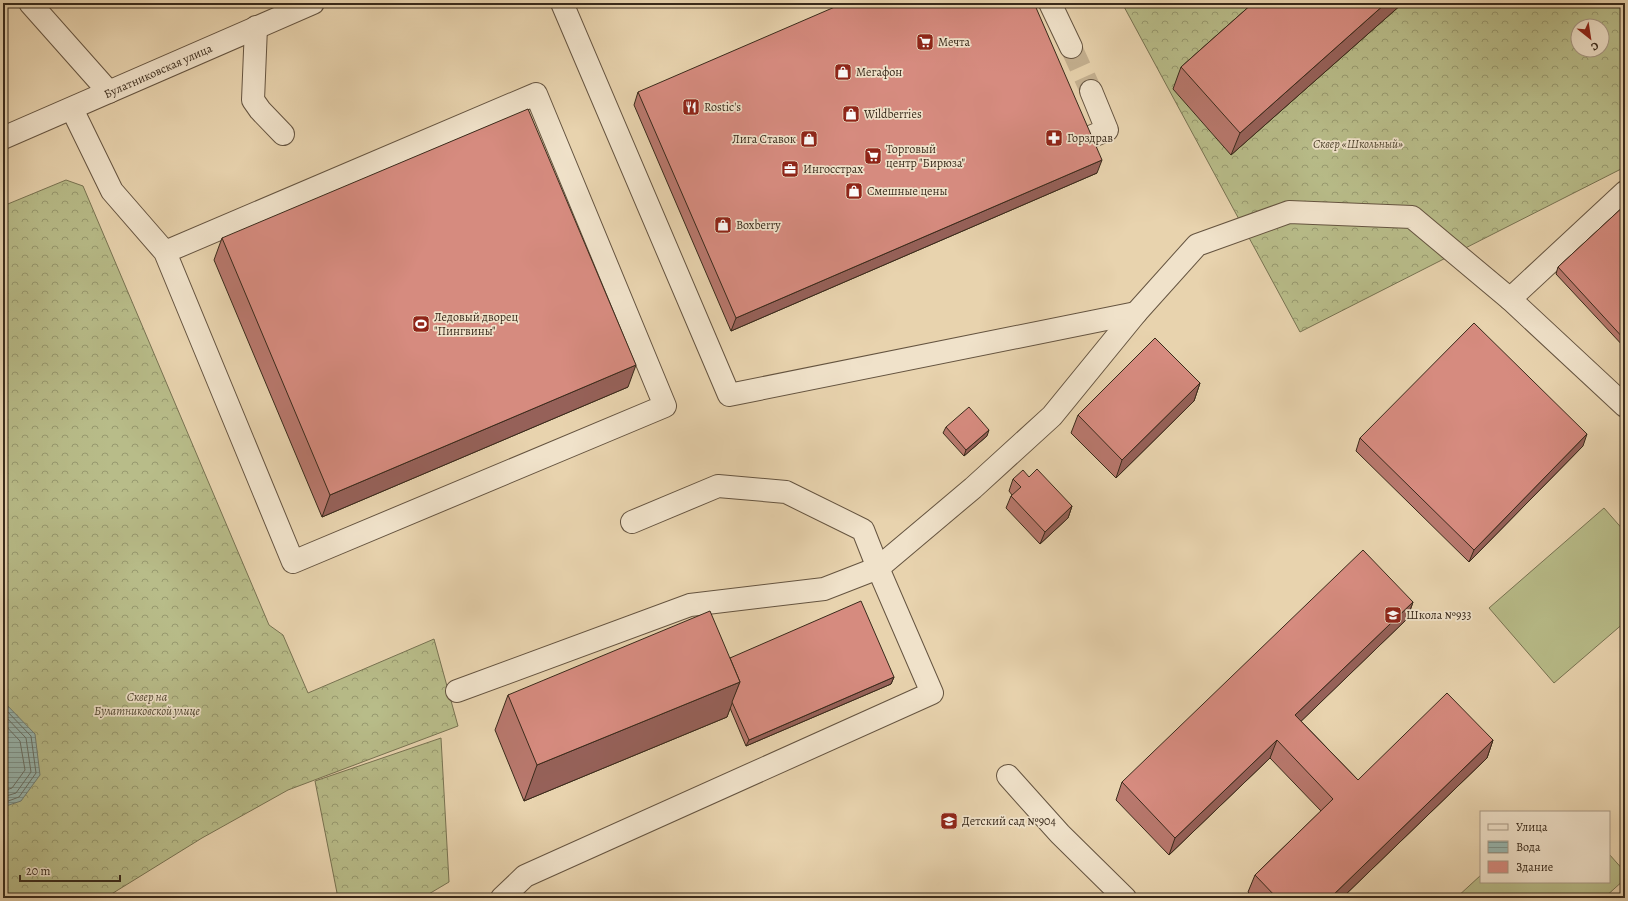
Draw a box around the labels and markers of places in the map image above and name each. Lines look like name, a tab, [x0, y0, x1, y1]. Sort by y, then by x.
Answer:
supermarket icon: Мечта	[915, 32, 935, 52]
place label: Мечта	[938, 34, 970, 50]
shop icon: Мегафон	[833, 62, 853, 82]
place label: Мегафон	[856, 64, 902, 80]
restaurant icon: Rostic's	[681, 97, 701, 117]
place label: Rostic's	[704, 99, 741, 115]
shop icon: Wildberries	[841, 104, 861, 124]
place label: Wildberries	[863, 106, 922, 122]
pharmacy icon: Горздрав	[1044, 128, 1064, 148]
shop icon: Лига Ставок	[799, 129, 819, 149]
place label: Горздрав	[1067, 130, 1113, 146]
place label: Лига Ставок	[732, 131, 796, 147]
place label: Торговый центр "Бирюза"	[886, 141, 965, 171]
supermarket icon: Торговый центр "Бирюза"	[863, 146, 883, 166]
office icon: Ингосстрах	[780, 159, 800, 179]
place label: Ингосстрах	[803, 161, 863, 177]
shop icon: Смешные цены	[844, 181, 864, 201]
place label: Смешные цены	[867, 183, 948, 199]
shop icon: Boxberry	[713, 215, 733, 235]
place label: Boxberry	[736, 217, 781, 233]
place label: Ледовый дворец "Пингвины"	[434, 309, 519, 339]
sports icon: Ледовый дворец "Пингвины"	[411, 314, 431, 334]
school or university icon: Школа №933	[1383, 605, 1403, 625]
place label: Школа №933	[1406, 607, 1471, 623]
school or university icon: Детский сад №904	[939, 811, 959, 831]
place label: Детский сад №904	[962, 813, 1056, 829]

